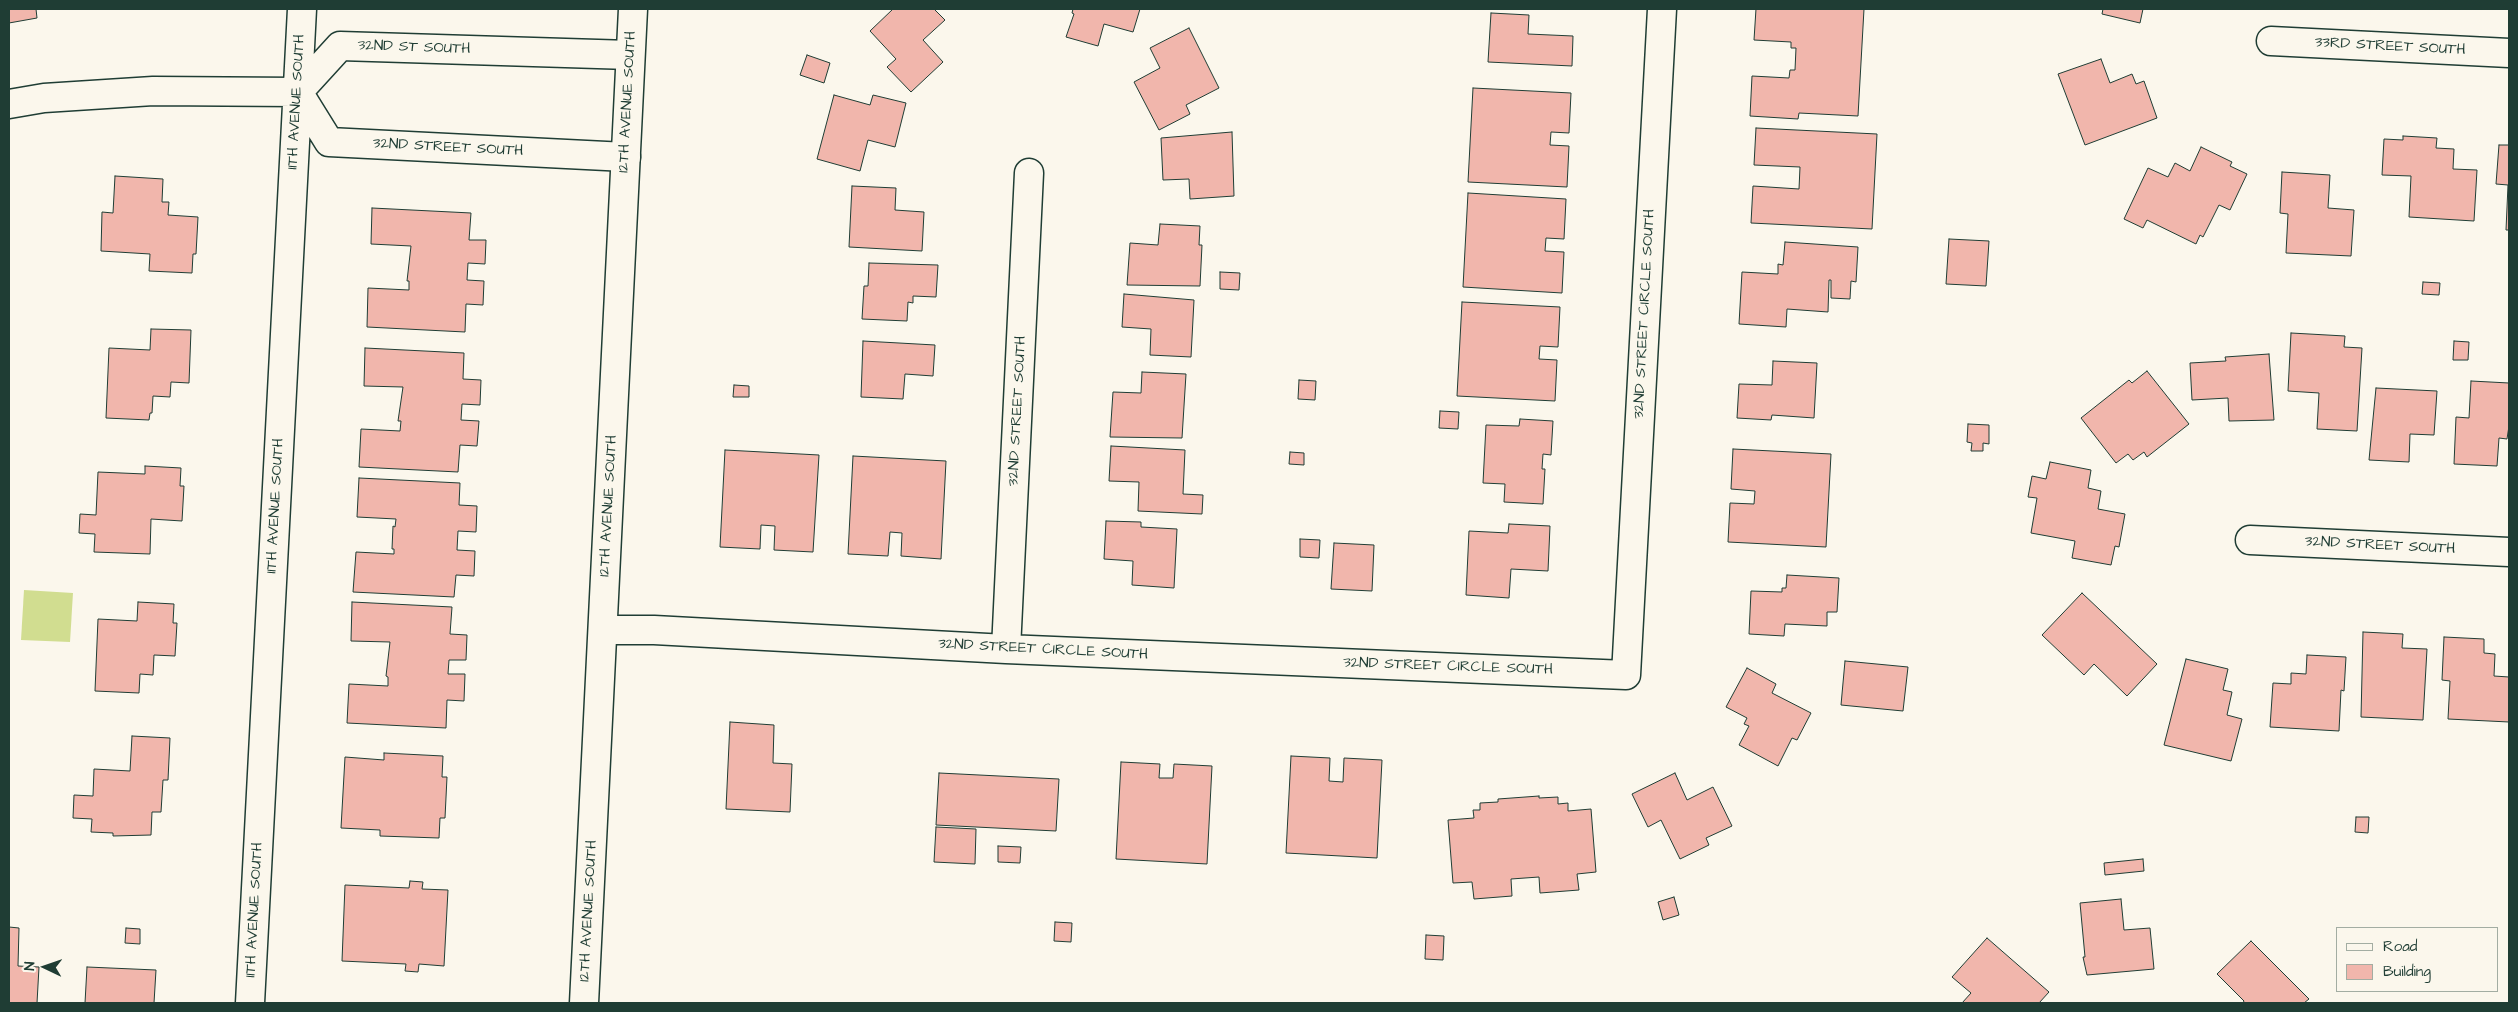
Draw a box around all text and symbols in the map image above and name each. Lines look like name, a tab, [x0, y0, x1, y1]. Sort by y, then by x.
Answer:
street label: 12TH AVENUE SOUTH	[615, 31, 641, 173]
street label: 11TH AVENUE SOUTH	[284, 34, 310, 170]
street label: 33RD STREET SOUTH	[2314, 34, 2466, 60]
street label: 32ND ST SOUTH	[357, 37, 471, 59]
street label: 32ND STREET SOUTH	[372, 135, 524, 161]
street label: 32ND STREET CIRCLE SOUTH	[1631, 209, 1659, 419]
street label: 32ND STREET SOUTH	[1005, 335, 1031, 487]
street label: 12TH AVENUE SOUTH	[596, 435, 622, 577]
street label: 11TH AVENUE SOUTH	[263, 438, 289, 574]
street label: 32ND STREET SOUTH	[2304, 533, 2456, 559]
street label: 32ND STREET CIRCLE SOUTH	[938, 636, 1148, 664]
street label: 32ND STREET CIRCLE SOUTH	[1343, 654, 1553, 680]
street label: 12TH AVENUE SOUTH	[576, 840, 602, 982]
street label: 11TH AVENUE SOUTH	[242, 842, 268, 978]
legend	[2336, 927, 2498, 992]
text: Road	[2383, 936, 2417, 957]
north arrow	[20, 942, 70, 992]
text: N	[20, 961, 40, 971]
text: Building	[2383, 961, 2431, 982]

